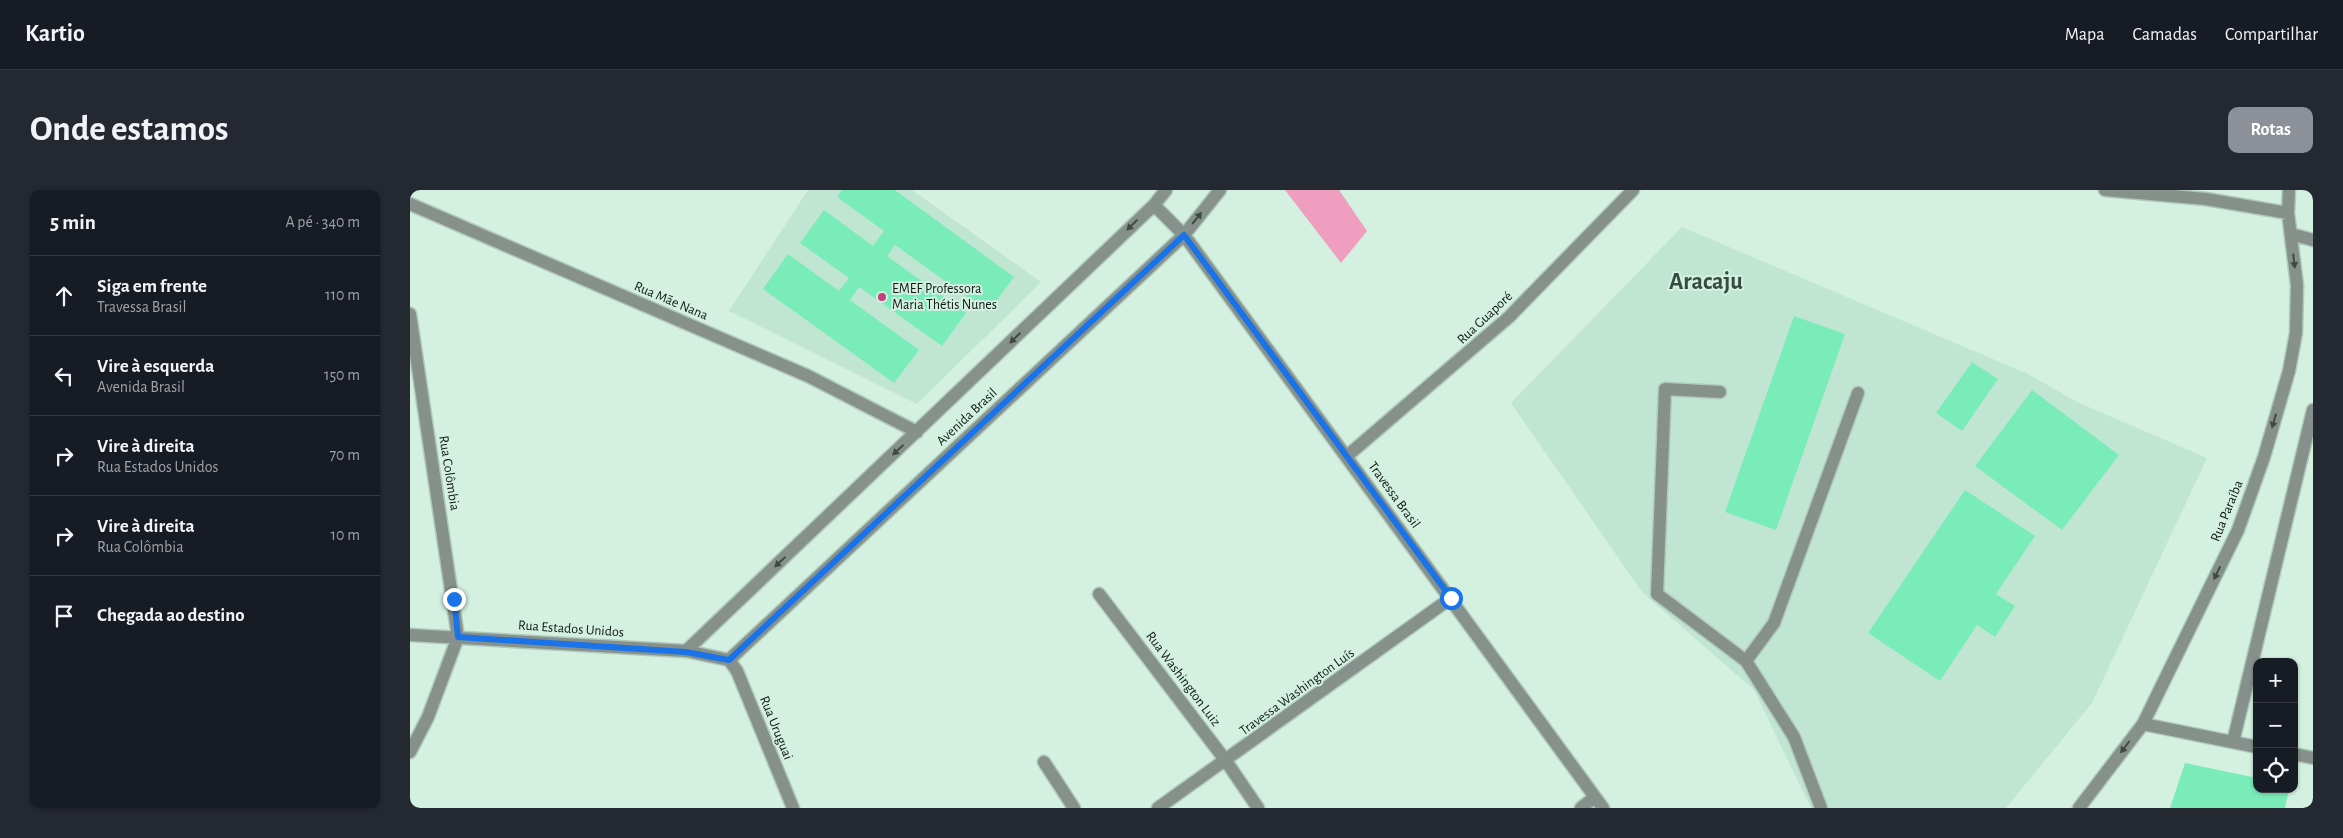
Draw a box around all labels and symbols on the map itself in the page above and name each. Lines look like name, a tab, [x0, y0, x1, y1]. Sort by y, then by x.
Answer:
one-way arrow	[1192, 212, 1203, 225]
one-way arrow	[1127, 219, 1139, 231]
one-way arrow	[2290, 254, 2298, 270]
district label: Aracaju	[1669, 270, 1743, 294]
street label: Rua Mãe Nana	[632, 279, 711, 323]
place label: EMEF Professora Maria Thétis Nunes	[892, 282, 997, 312]
street label: Rua Guaporé	[1455, 289, 1515, 347]
marker: EMEF Professora Maria Thétis Nunes	[876, 291, 888, 303]
one-way arrow	[1010, 332, 1022, 344]
street label: Avenida Brasil	[934, 386, 1000, 448]
one-way arrow	[2270, 413, 2278, 428]
street label: Rua Colômbia	[436, 435, 462, 512]
one-way arrow	[892, 444, 904, 456]
street label: Travessa Brasil	[1365, 459, 1423, 531]
street label: Rua Paraíba	[2208, 478, 2246, 544]
one-way arrow	[775, 556, 787, 568]
one-way arrow	[2213, 565, 2221, 580]
route start	[1440, 587, 1463, 610]
route end	[443, 588, 466, 611]
street label: Rua Estados Unidos	[518, 618, 624, 640]
street label: Rua Washington Luiz	[1143, 629, 1223, 729]
street label: Travessa Washington Luís	[1237, 646, 1357, 738]
street label: Rua Uruguai	[757, 694, 795, 762]
one-way arrow	[2120, 740, 2131, 753]

